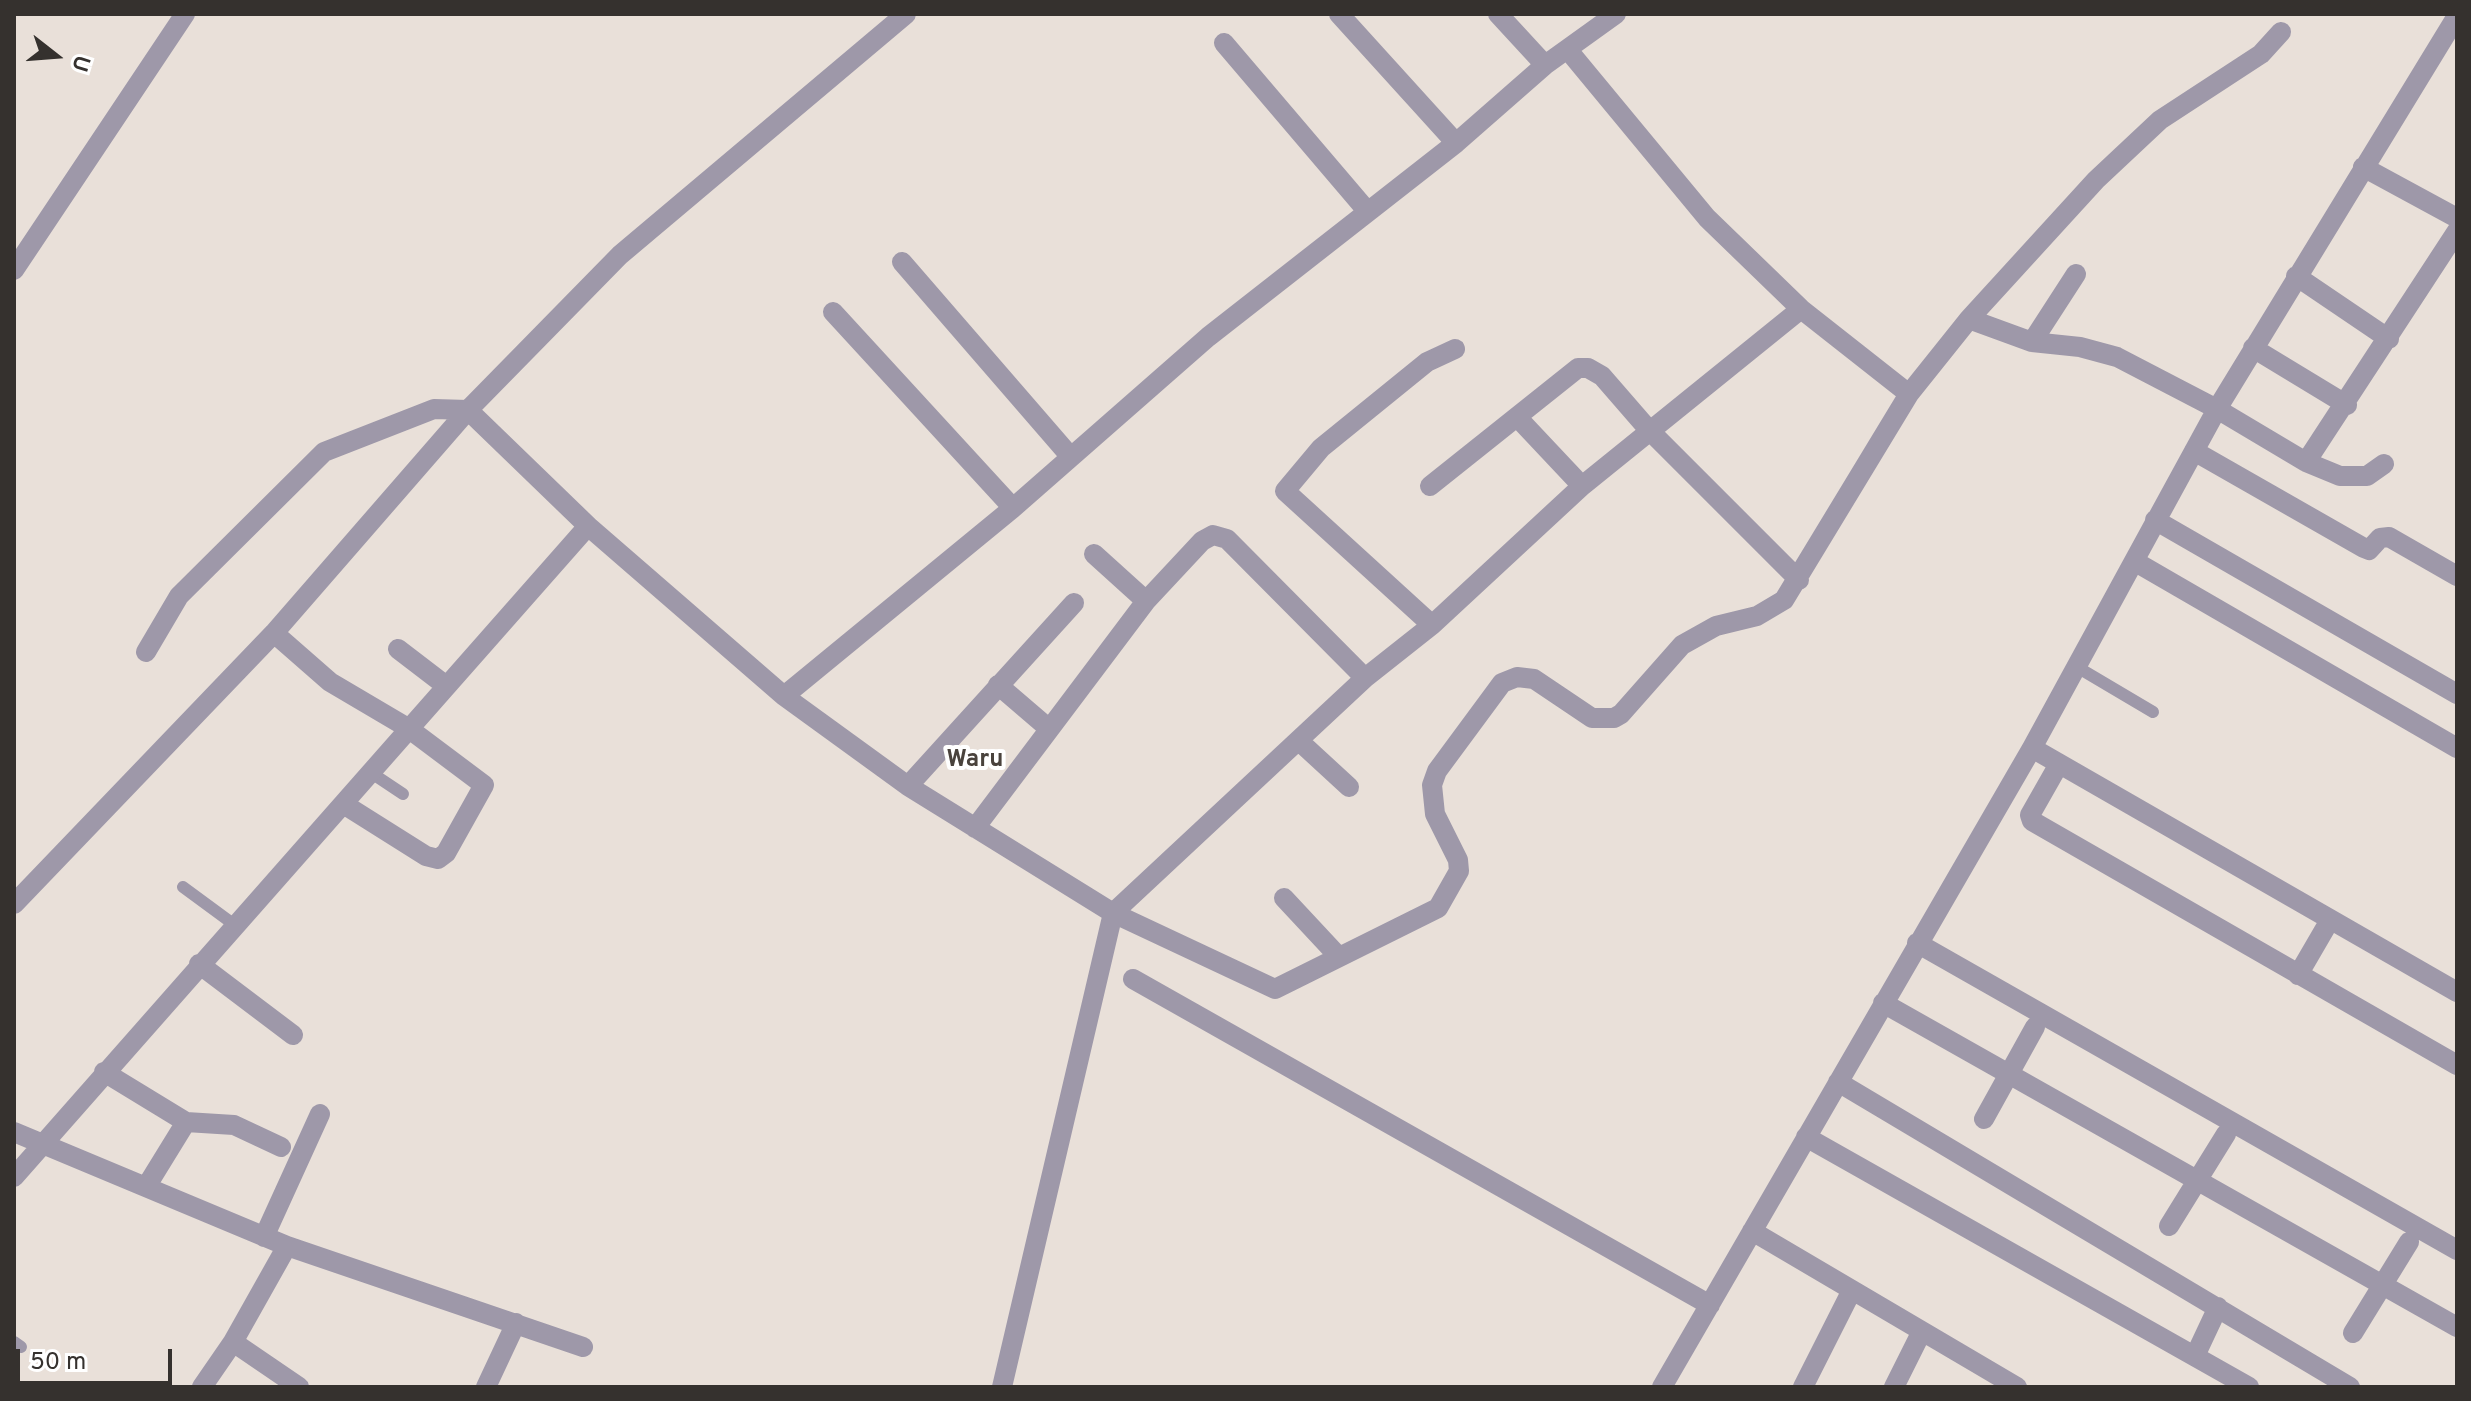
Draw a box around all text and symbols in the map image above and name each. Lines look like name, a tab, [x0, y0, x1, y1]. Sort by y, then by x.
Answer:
north arrow	[16, 16, 96, 96]
text: U	[64, 52, 95, 75]
district label: Waru	[946, 747, 1004, 775]
scale bar	[20, 1333, 176, 1383]
text: 50 m	[30, 1348, 86, 1378]

